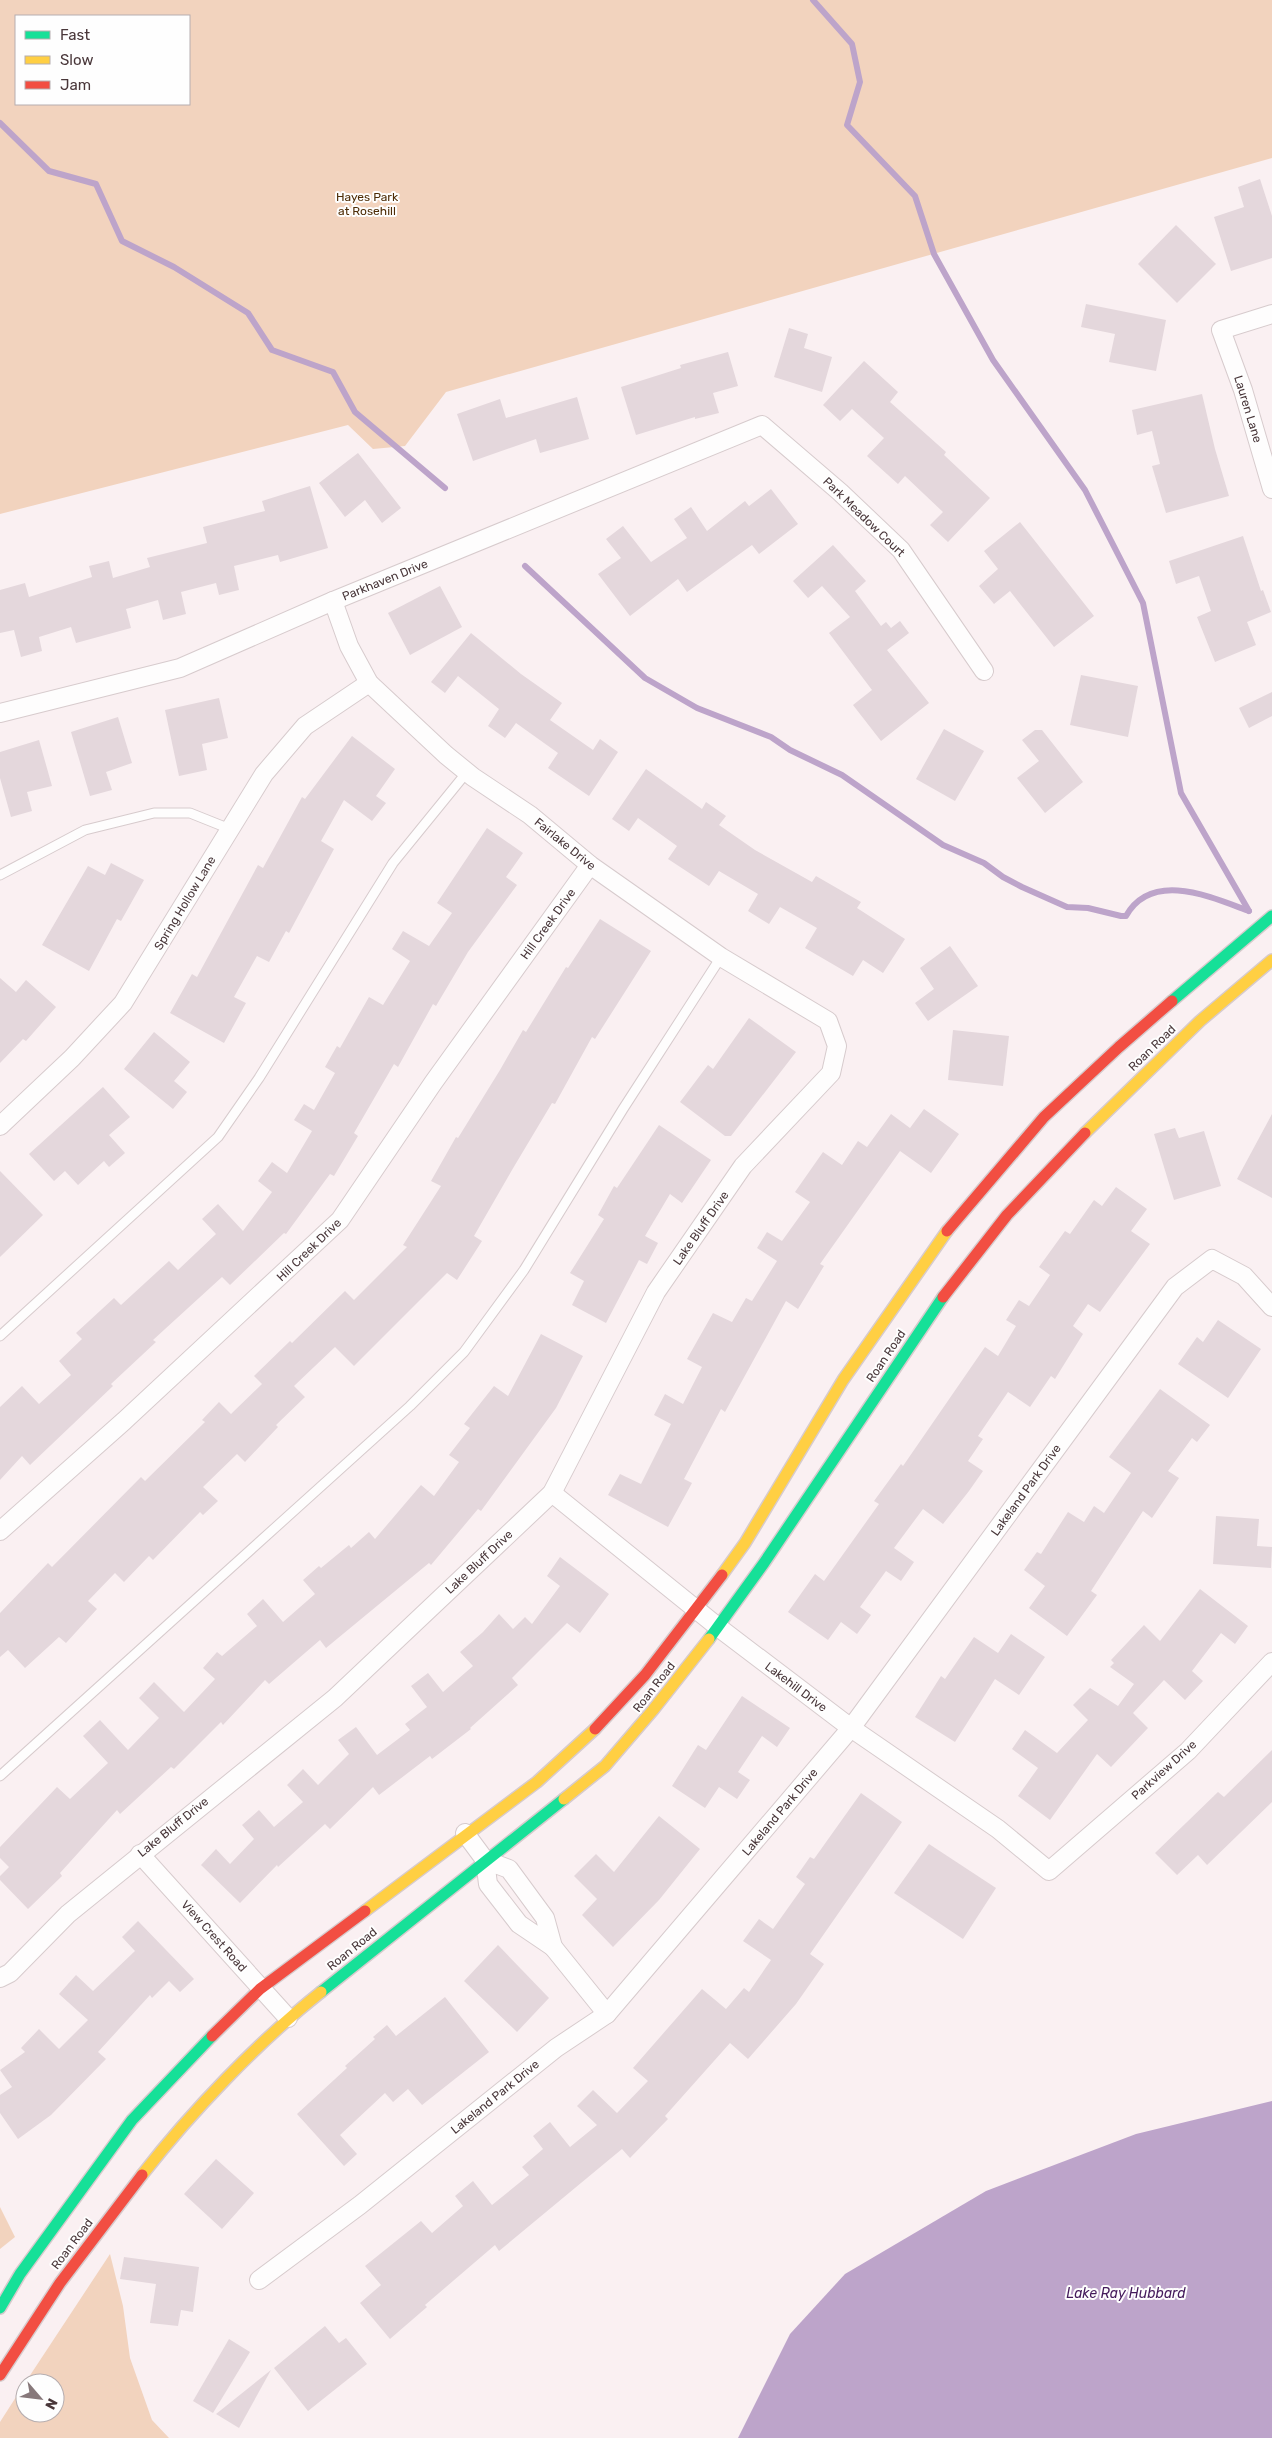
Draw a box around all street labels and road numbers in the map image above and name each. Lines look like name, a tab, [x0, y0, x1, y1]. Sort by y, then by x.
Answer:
street label: Lauren Lane	[1231, 374, 1265, 444]
street label: Park Meadow Court	[820, 474, 908, 560]
street label: Parkhaven Drive	[340, 556, 430, 604]
street label: Fairlake Drive	[532, 815, 599, 873]
street label: Spring Hollow Lane	[151, 853, 219, 953]
street label: Hill Creek Drive	[518, 886, 579, 962]
street label: Roan Road	[1126, 1022, 1178, 1074]
street label: Lake Bluff Drive	[670, 1188, 732, 1268]
street label: Hill Creek Drive	[274, 1216, 344, 1284]
street label: Roan Road	[863, 1327, 909, 1385]
street label: Lakeland Park Drive	[988, 1441, 1064, 1538]
street label: Lake Bluff Drive	[442, 1527, 516, 1597]
street label: Roan Road	[630, 1659, 678, 1715]
street label: Lakehill Drive	[762, 1659, 830, 1715]
street label: Parkview Drive	[1129, 1737, 1199, 1803]
street label: Lakeland Park Drive	[739, 1765, 821, 1858]
street label: Lake Bluff Drive	[135, 1794, 211, 1860]
street label: View Crest Road	[178, 1898, 250, 1974]
street label: Roan Road	[324, 1925, 380, 1973]
street label: Lakeland Park Drive	[448, 2057, 542, 2137]
street label: Roan Road	[48, 2216, 96, 2272]

